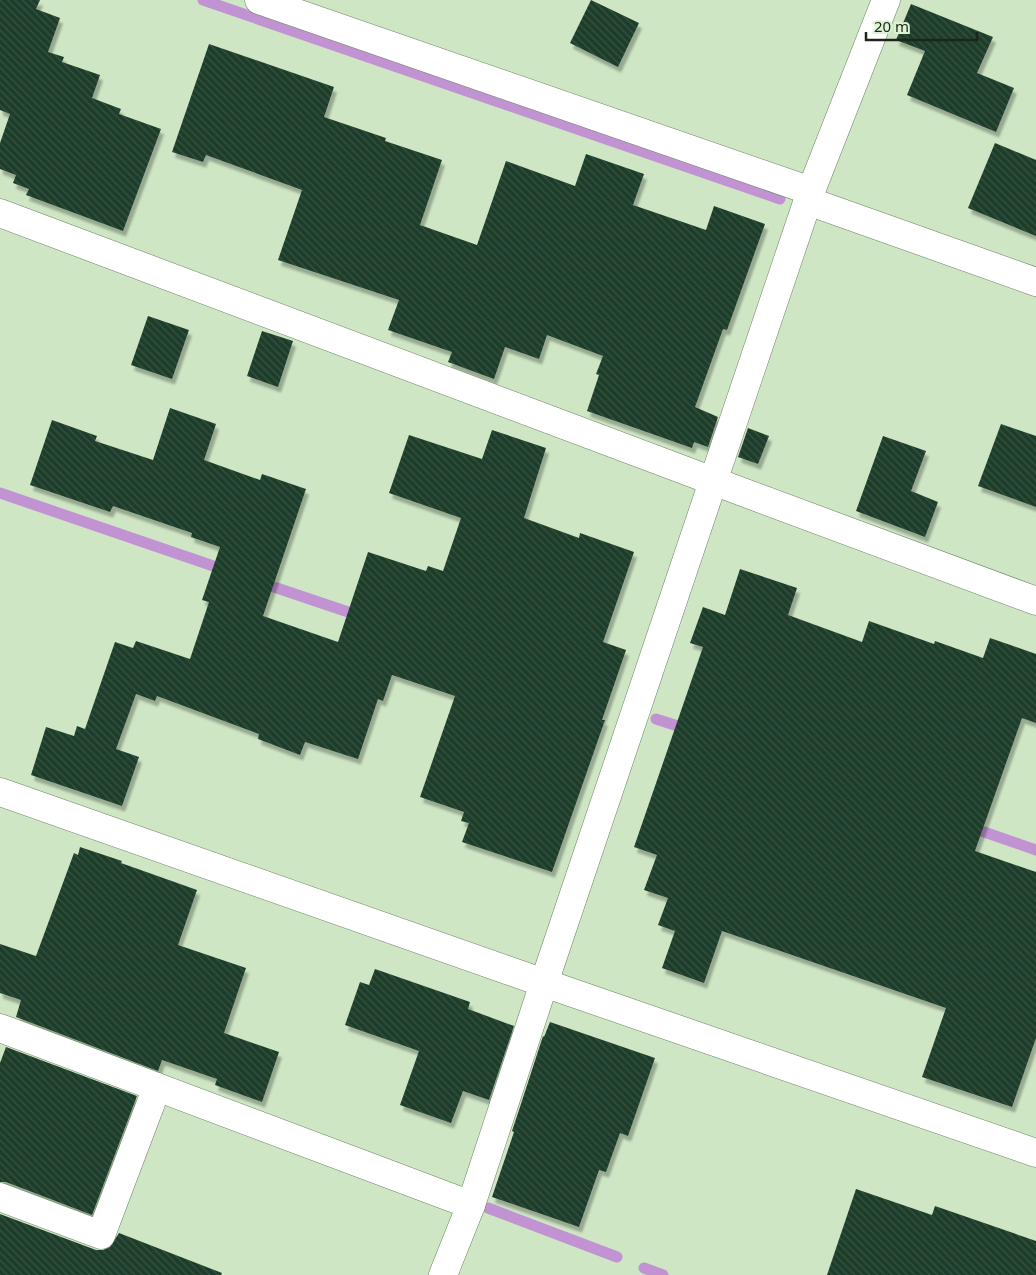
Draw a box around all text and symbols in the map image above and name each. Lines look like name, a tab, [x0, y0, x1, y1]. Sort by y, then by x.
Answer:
scale bar	[866, 10, 977, 42]
text: 20 m	[874, 16, 909, 36]

